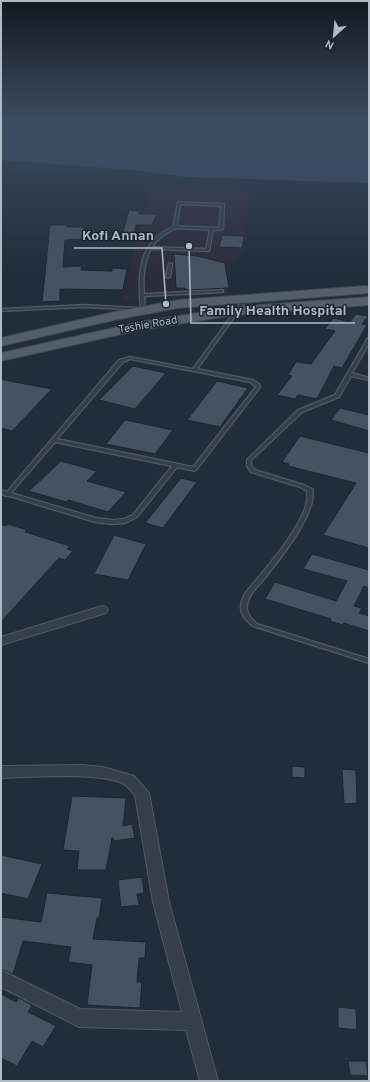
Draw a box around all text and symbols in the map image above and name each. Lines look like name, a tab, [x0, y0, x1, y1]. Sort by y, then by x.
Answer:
north arrow	[314, 16, 354, 56]
text: N	[323, 36, 337, 52]
callout: Kofi Annan	[74, 222, 162, 248]
text: Kofi Annan	[82, 228, 154, 245]
callout: Family Health Hospital	[191, 297, 355, 323]
text: Family Health Hospital	[199, 303, 347, 320]
street label: Teshie Road	[118, 313, 178, 337]

